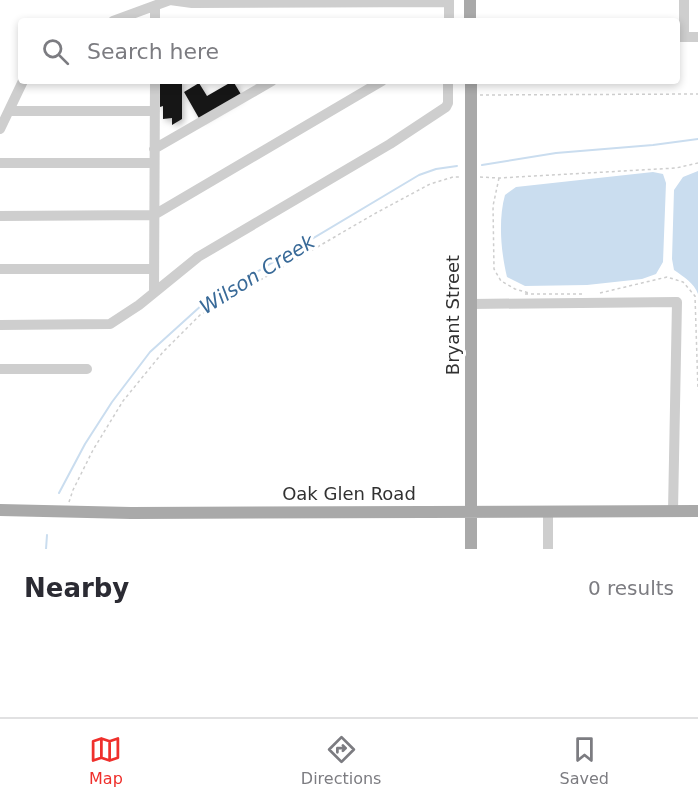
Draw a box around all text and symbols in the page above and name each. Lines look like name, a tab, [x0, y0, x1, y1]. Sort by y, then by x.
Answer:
search box	[18, 18, 680, 84]
icon: search	[39, 35, 72, 68]
text: Search here	[87, 39, 219, 64]
water label: Wilson Creek	[195, 228, 320, 319]
street label: Bryant Street	[442, 255, 463, 375]
street label: Oak Glen Road	[282, 483, 416, 504]
text: Nearby	[24, 573, 129, 603]
text: 0 results	[588, 576, 674, 600]
tab: Map	[89, 733, 123, 788]
tab: Directions	[301, 733, 381, 788]
tab: Saved	[560, 733, 609, 788]

